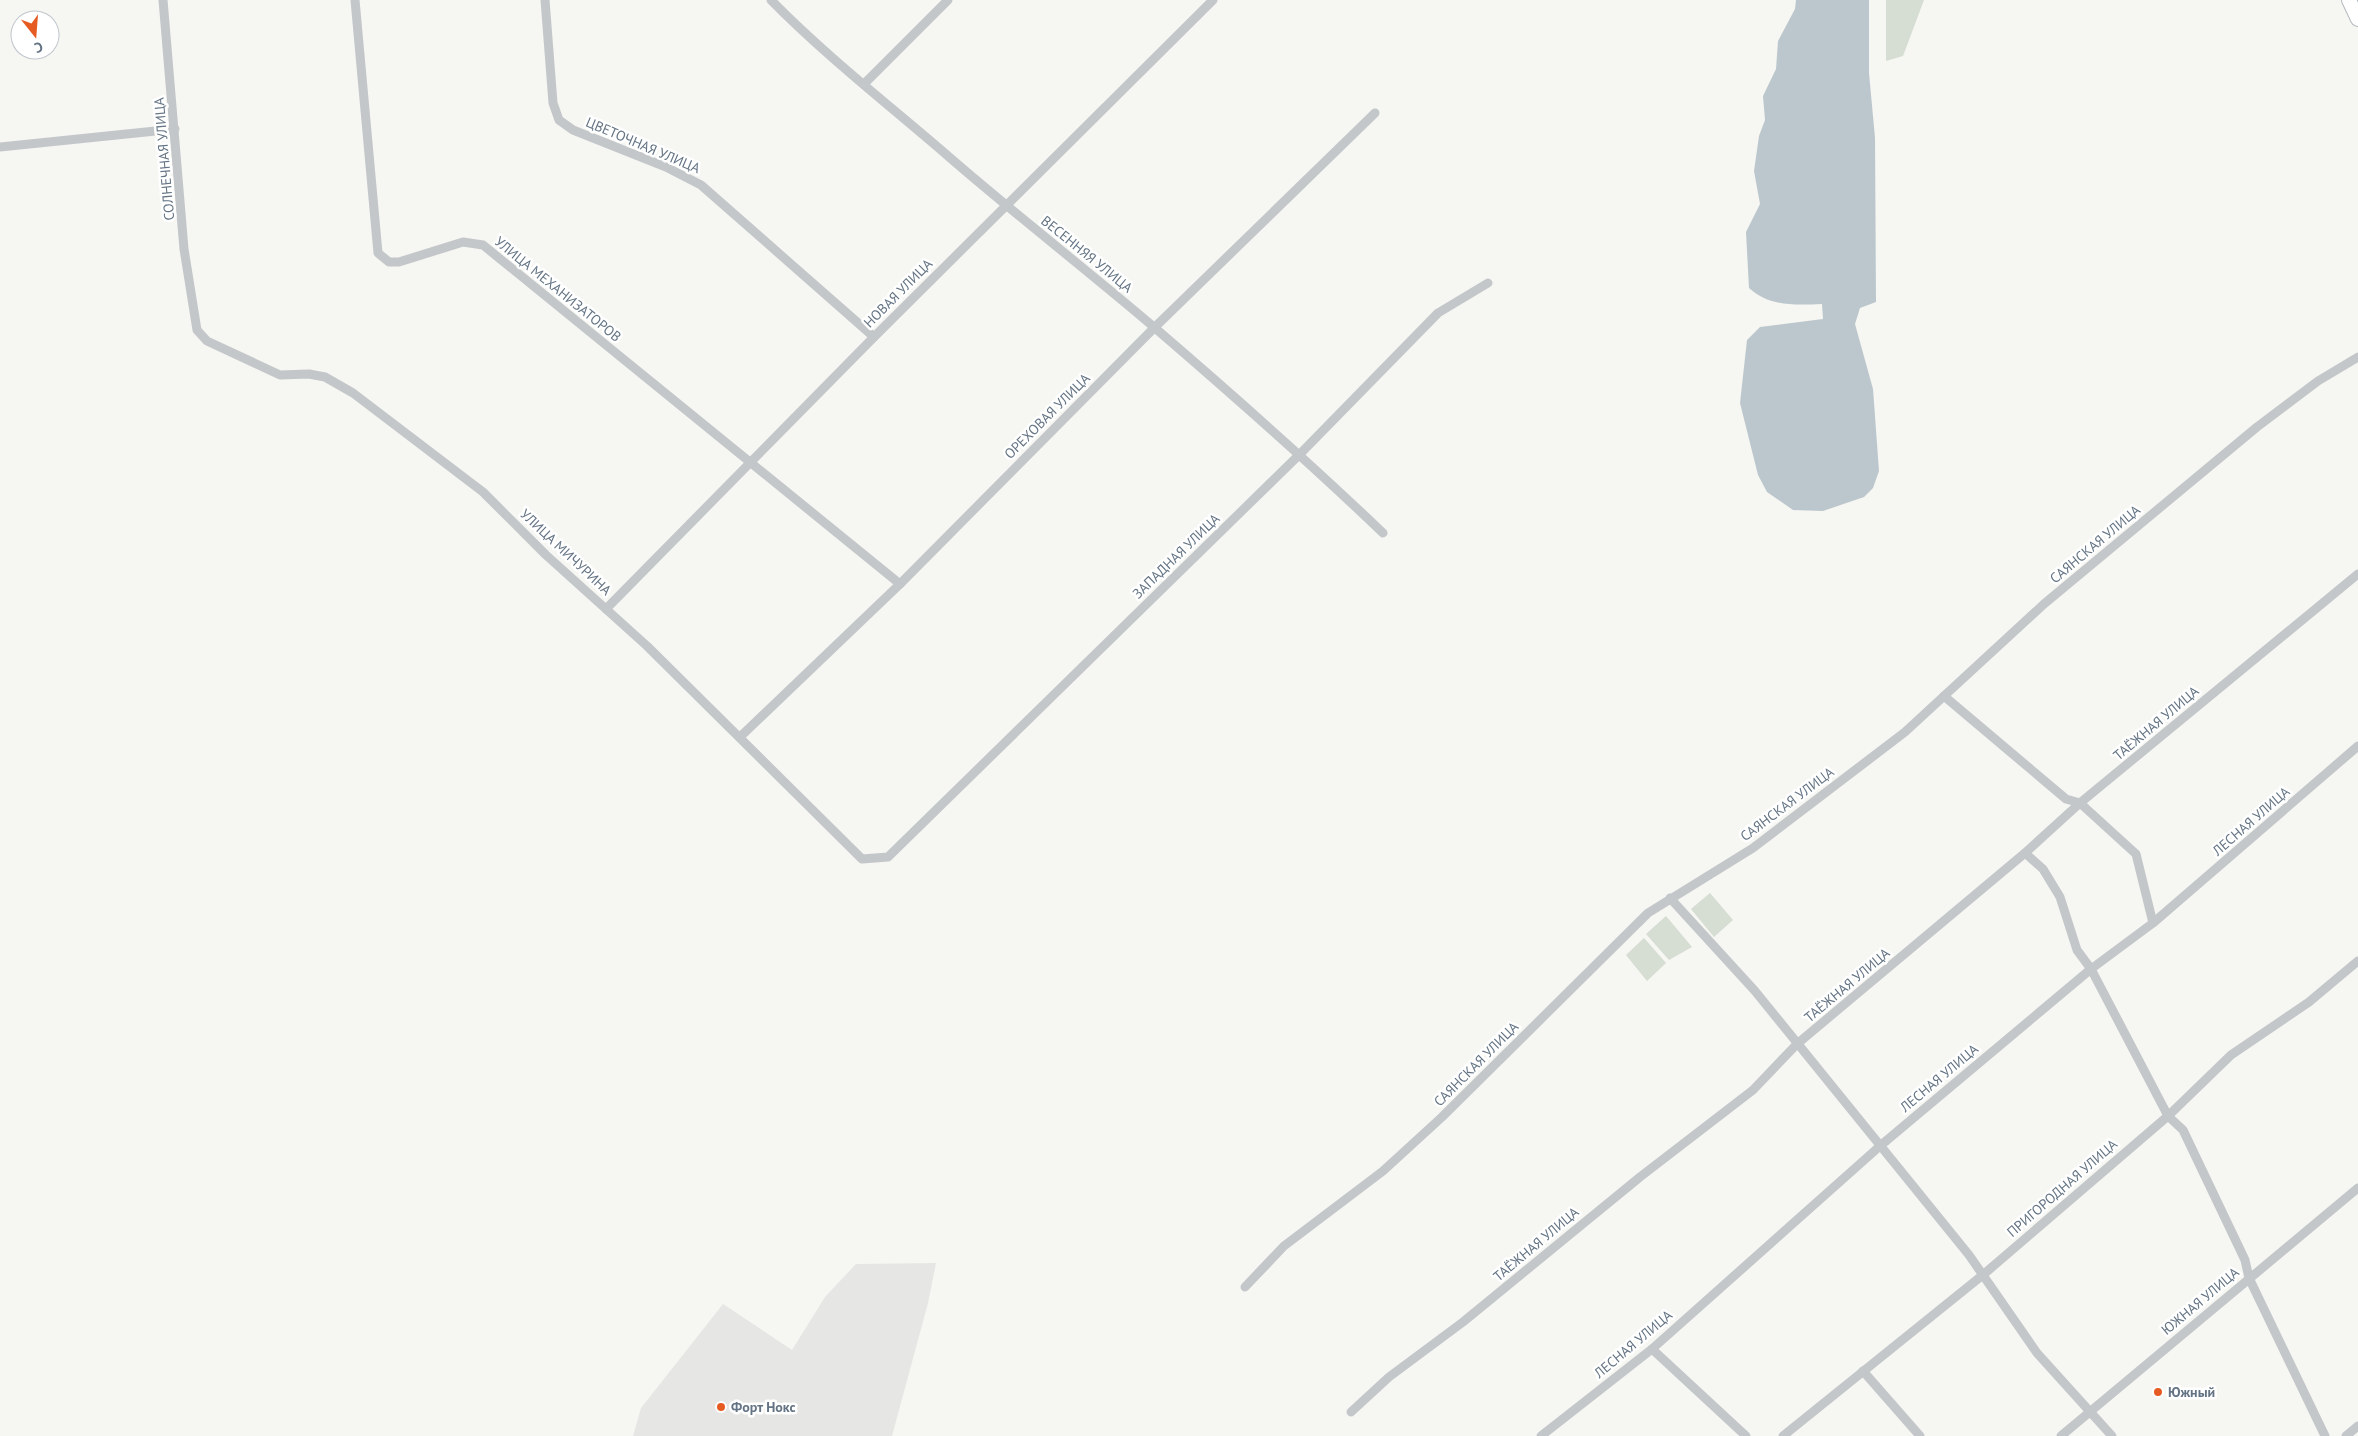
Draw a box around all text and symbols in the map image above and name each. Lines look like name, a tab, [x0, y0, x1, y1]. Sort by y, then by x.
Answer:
north arrow	[10, 10, 60, 60]
text: С	[32, 38, 45, 57]
street label: СОЛНЕЧНАЯ УЛИЦА	[150, 96, 178, 221]
street label: ЦВЕТОЧНАЯ УЛИЦА	[583, 113, 704, 178]
street label: ВЕСЕННЯЯ УЛИЦА	[1038, 212, 1137, 297]
street label: УЛИЦА МЕХАНИЗАТОРОВ	[491, 232, 625, 346]
street label: НОВАЯ УЛИЦА	[860, 254, 937, 331]
street label: ОРЕХОВАЯ УЛИЦА	[1000, 369, 1094, 463]
street label: САЯНСКАЯ УЛИЦА	[2046, 500, 2145, 587]
street label: УЛИЦА МИЧУРИНА	[517, 505, 616, 599]
street label: ЗАПАДНАЯ УЛИЦА	[1128, 509, 1224, 602]
street label: ТАЁЖНАЯ УЛИЦА	[2110, 681, 2203, 764]
street label: САЯНСКАЯ УЛИЦА	[1737, 762, 1838, 845]
street label: ЛЕСНАЯ УЛИЦА	[2208, 782, 2294, 860]
street label: ТАЁЖНАЯ УЛИЦА	[1801, 943, 1894, 1026]
street label: САЯНСКАЯ УЛИЦА	[1430, 1017, 1523, 1110]
street label: ЛЕСНАЯ УЛИЦА	[1895, 1040, 1982, 1117]
street label: ПРИГОРОДНАЯ УЛИЦА	[2003, 1135, 2121, 1241]
street label: ТАЁЖНАЯ УЛИЦА	[1490, 1202, 1583, 1285]
street label: ЮЖНАЯ УЛИЦА	[2158, 1263, 2243, 1339]
street label: ЛЕСНАЯ УЛИЦА	[1589, 1306, 1676, 1383]
place label: Южный	[2168, 1383, 2215, 1401]
marker: Южный	[2152, 1386, 2164, 1398]
place label: Форт Нокс	[731, 1398, 795, 1416]
marker: Форт Нокс	[715, 1401, 727, 1413]

